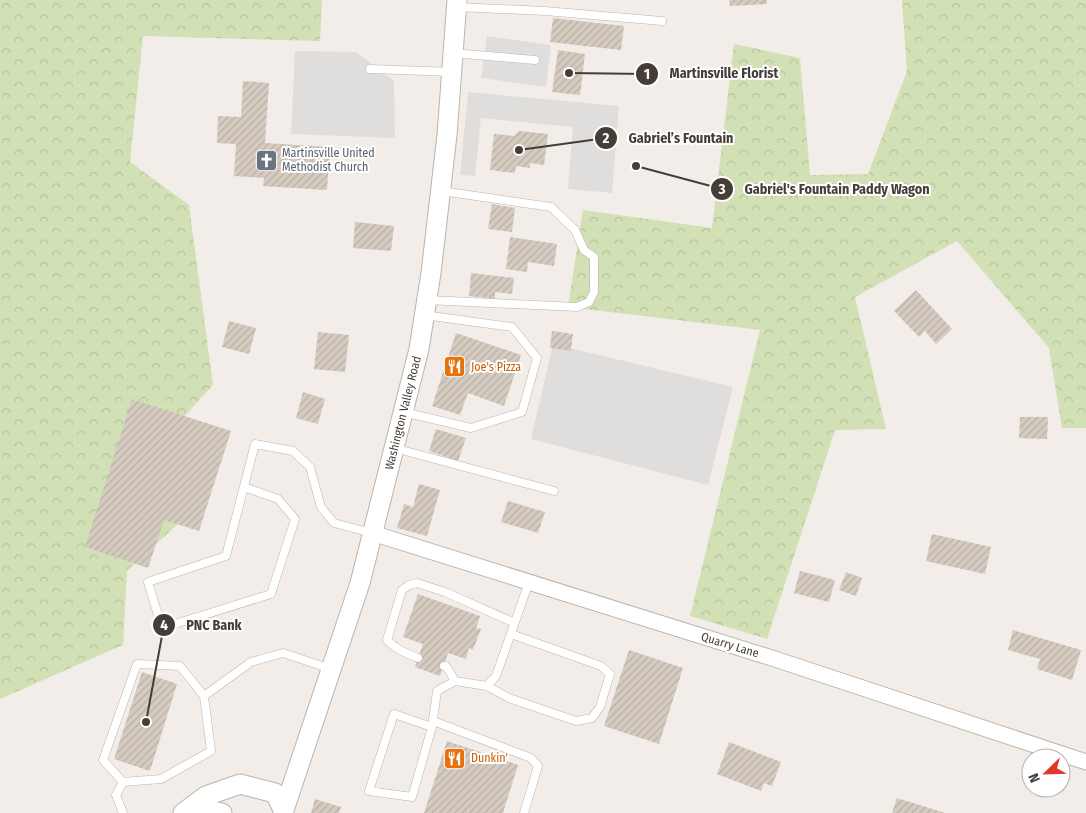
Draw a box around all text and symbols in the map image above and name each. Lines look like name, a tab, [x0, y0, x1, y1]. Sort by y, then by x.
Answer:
callout: Martinsville Florist	[634, 59, 788, 88]
text: 1	[644, 65, 650, 83]
text: Martinsville Florist	[670, 65, 779, 82]
callout: Gabriel’s Fountain	[594, 123, 744, 152]
text: 2	[602, 129, 610, 147]
text: Gabriel’s Fountain	[629, 130, 733, 147]
place label: Martinsville United Methodist Church	[282, 146, 375, 174]
church icon: Martinsville United Methodist Church	[254, 148, 278, 172]
callout: Gabriel's Fountain Paddy Wagon	[709, 174, 939, 203]
text: 3	[717, 180, 726, 198]
text: Gabriel's Fountain Paddy Wagon	[744, 181, 930, 198]
street label: Washington Valley Road	[382, 355, 424, 471]
restaurant icon: Joe's Pizza	[443, 355, 467, 379]
place label: Joe's Pizza	[471, 360, 521, 374]
callout: PNC Bank	[151, 610, 252, 639]
text: 4	[160, 616, 168, 634]
text: PNC Bank	[186, 617, 243, 634]
street label: Quarry Lane	[699, 630, 761, 660]
restaurant icon: Dunkin'	[443, 746, 467, 770]
north arrow	[1021, 748, 1071, 798]
place label: Dunkin'	[471, 751, 508, 765]
text: N	[1025, 771, 1044, 785]

